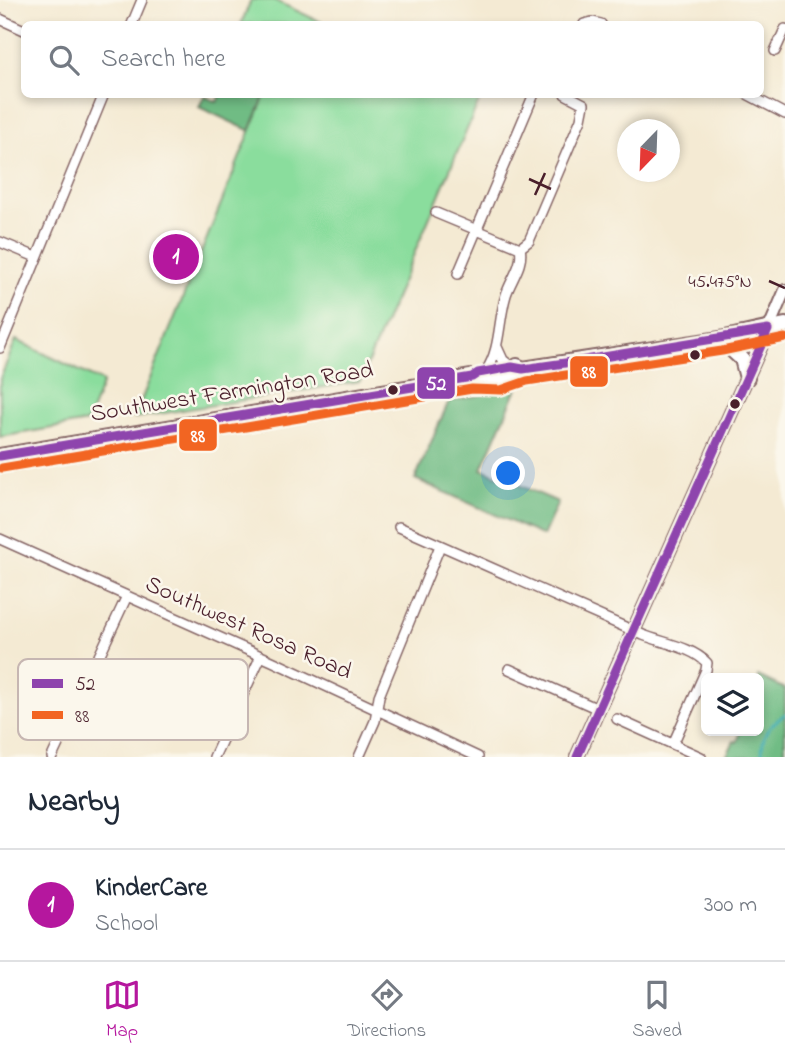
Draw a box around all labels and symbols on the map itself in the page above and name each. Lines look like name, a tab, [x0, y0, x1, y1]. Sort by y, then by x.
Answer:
north arrow	[617, 119, 680, 182]
pin: 1	[153, 231, 199, 283]
text: 45.475°N	[688, 270, 752, 296]
unlabelled marker	[688, 348, 702, 362]
street label: Southwest Farmington Road	[88, 353, 376, 433]
line badge: 88	[569, 355, 609, 388]
text: 88	[581, 360, 596, 387]
line badge: 52	[416, 366, 456, 400]
text: 52	[426, 372, 447, 399]
unlabelled marker	[386, 383, 400, 397]
unlabelled marker	[728, 397, 742, 411]
line badge: 88	[178, 418, 218, 452]
text: 88	[190, 424, 205, 451]
your location	[491, 456, 525, 490]
street label: Southwest Rosa Road	[139, 568, 357, 691]
legend	[18, 659, 248, 740]
text: 52	[75, 672, 95, 699]
text: 88	[75, 704, 89, 731]

